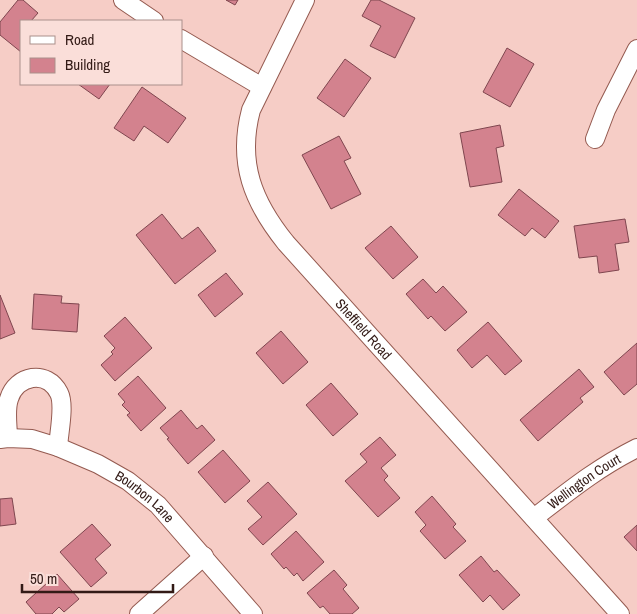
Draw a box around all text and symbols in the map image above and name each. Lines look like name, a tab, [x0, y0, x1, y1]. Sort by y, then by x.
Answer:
legend	[20, 20, 182, 85]
text: Road	[65, 29, 94, 50]
text: Building	[65, 54, 110, 75]
street label: Sheffield Road	[331, 295, 396, 363]
street label: Wellington Court	[544, 450, 624, 513]
street label: Bourbon Lane	[112, 467, 178, 526]
scale bar	[22, 562, 174, 594]
text: 50 m	[30, 568, 57, 589]

